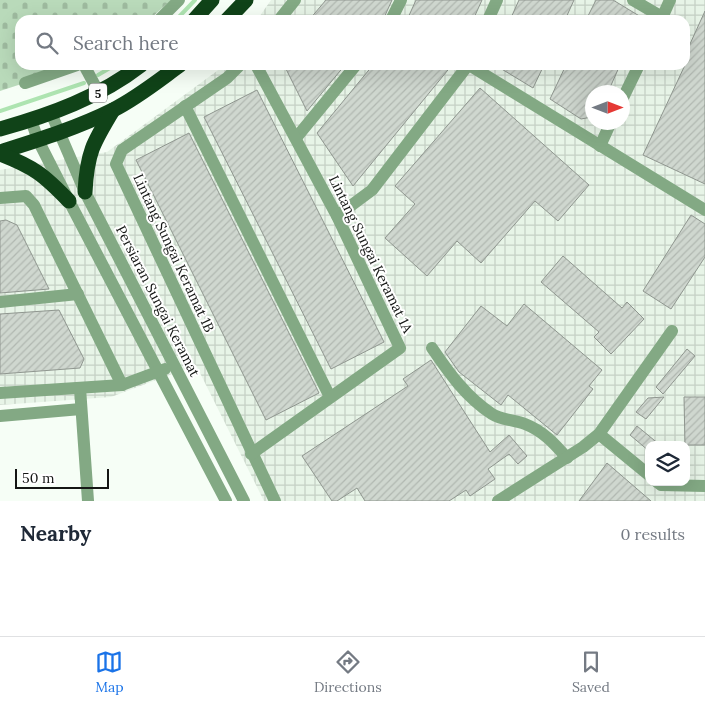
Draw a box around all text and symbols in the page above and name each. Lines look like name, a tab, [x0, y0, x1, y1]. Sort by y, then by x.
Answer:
search box	[15, 15, 690, 70]
icon: search	[33, 29, 61, 57]
text: Search here	[73, 31, 179, 55]
road number: 5	[89, 84, 107, 102]
north arrow	[585, 85, 630, 130]
street label: Lintang Sungai Keramat 1B	[129, 171, 219, 335]
street label: Lintang Sungai Keramat 1A	[325, 172, 417, 336]
street label: Persiaran Sungai Keramat	[112, 222, 204, 380]
map controls	[645, 441, 690, 486]
button: layers	[645, 441, 690, 486]
scale bar	[15, 466, 109, 489]
text: 50 m	[22, 469, 55, 487]
text: Nearby	[20, 520, 91, 547]
text: 0 results	[620, 524, 685, 544]
tab: Map	[95, 648, 124, 696]
tab: Directions	[314, 648, 382, 696]
tab: Saved	[572, 648, 610, 696]

